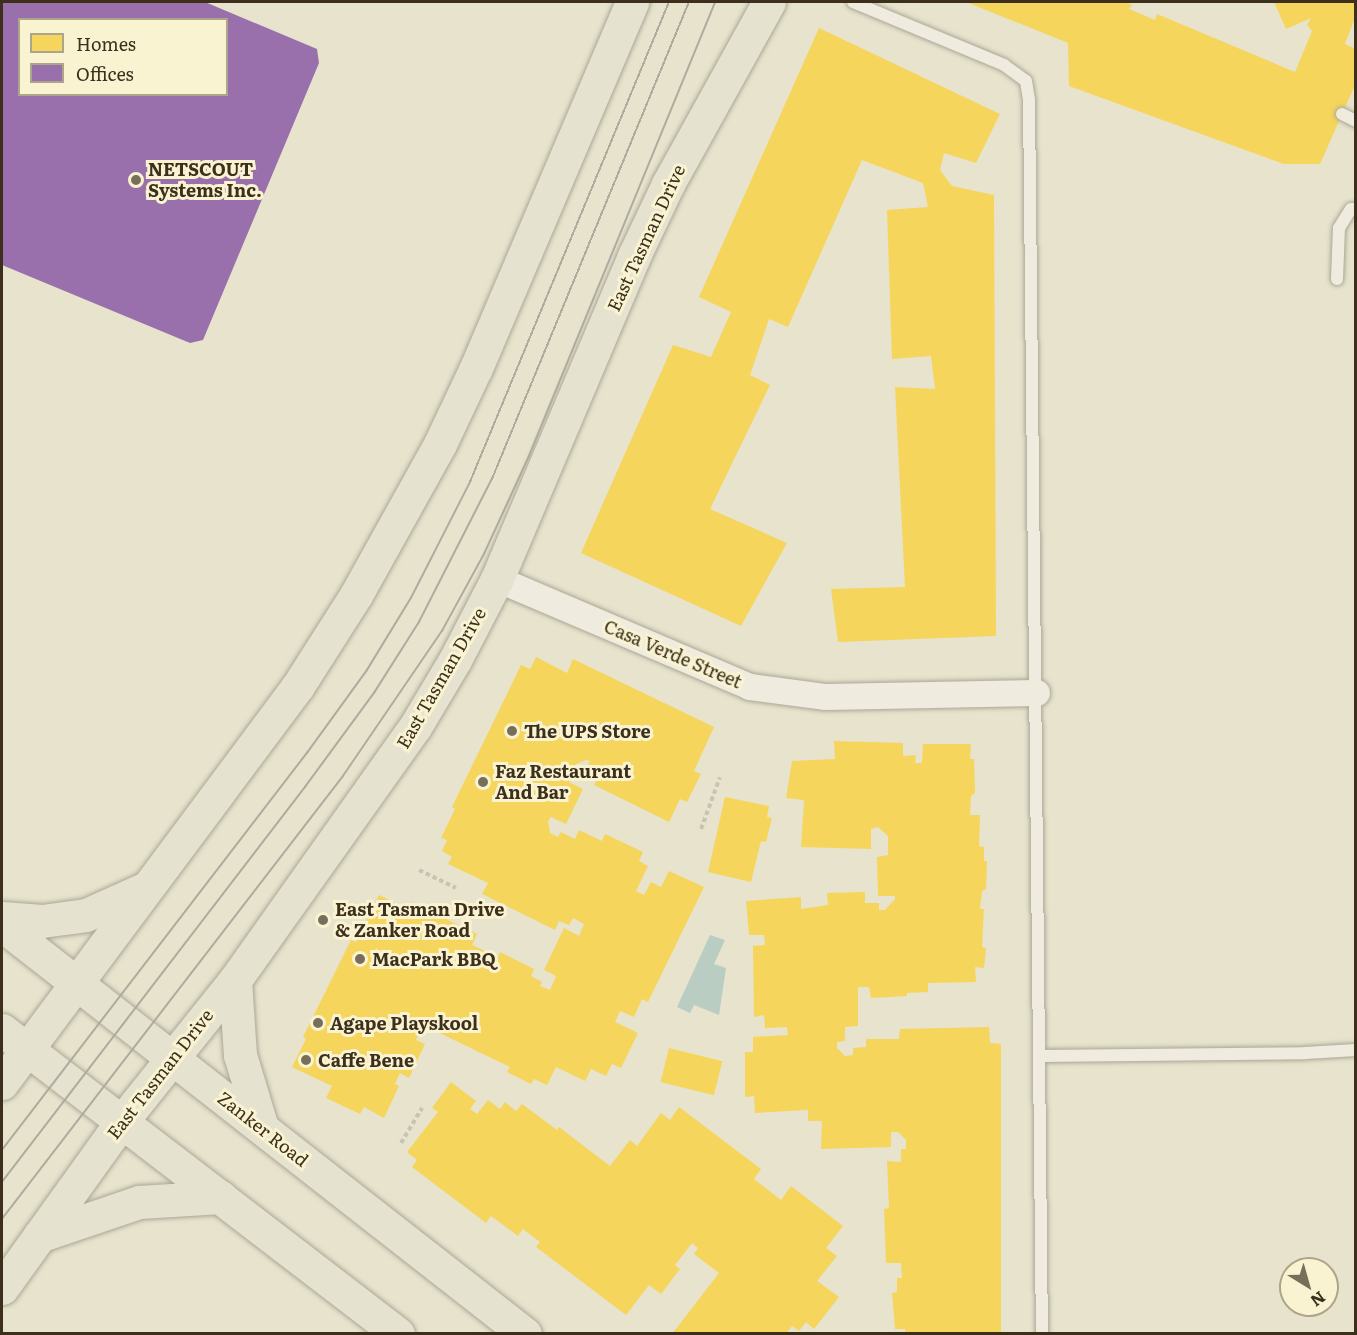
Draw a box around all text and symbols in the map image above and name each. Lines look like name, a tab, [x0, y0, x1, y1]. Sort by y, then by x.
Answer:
legend	[18, 18, 228, 96]
text: Homes	[76, 30, 136, 57]
text: Offices	[76, 60, 134, 87]
place label: NETSCOUT Systems Inc.	[148, 159, 262, 201]
street label: East Tasman Drive	[603, 161, 689, 315]
marker: NETSCOUT Systems Inc.	[129, 173, 143, 187]
street label: East Tasman Drive	[392, 604, 490, 752]
street label: Casa Verde Street	[601, 615, 745, 693]
place label: The UPS Store	[524, 720, 651, 742]
marker: The UPS Store	[505, 724, 519, 738]
place label: Faz Restaurant And Bar	[495, 761, 631, 804]
marker: Faz Restaurant And Bar	[476, 775, 490, 789]
place label: East Tasman Drive & Zanker Road	[335, 899, 504, 942]
marker: East Tasman Drive & Zanker Road	[316, 913, 330, 927]
place label: MacPark BBQ	[372, 948, 496, 970]
marker: MacPark BBQ	[353, 952, 367, 966]
street label: East Tasman Drive	[102, 1005, 218, 1143]
place label: Agape Playskool	[330, 1012, 478, 1034]
marker: Agape Playskool	[311, 1016, 325, 1030]
place label: Caffe Bene	[318, 1049, 414, 1071]
marker: Caffe Bene	[299, 1053, 313, 1067]
street label: Zanker Road	[213, 1087, 313, 1171]
north arrow	[1279, 1257, 1339, 1317]
text: N	[1306, 1286, 1331, 1313]

